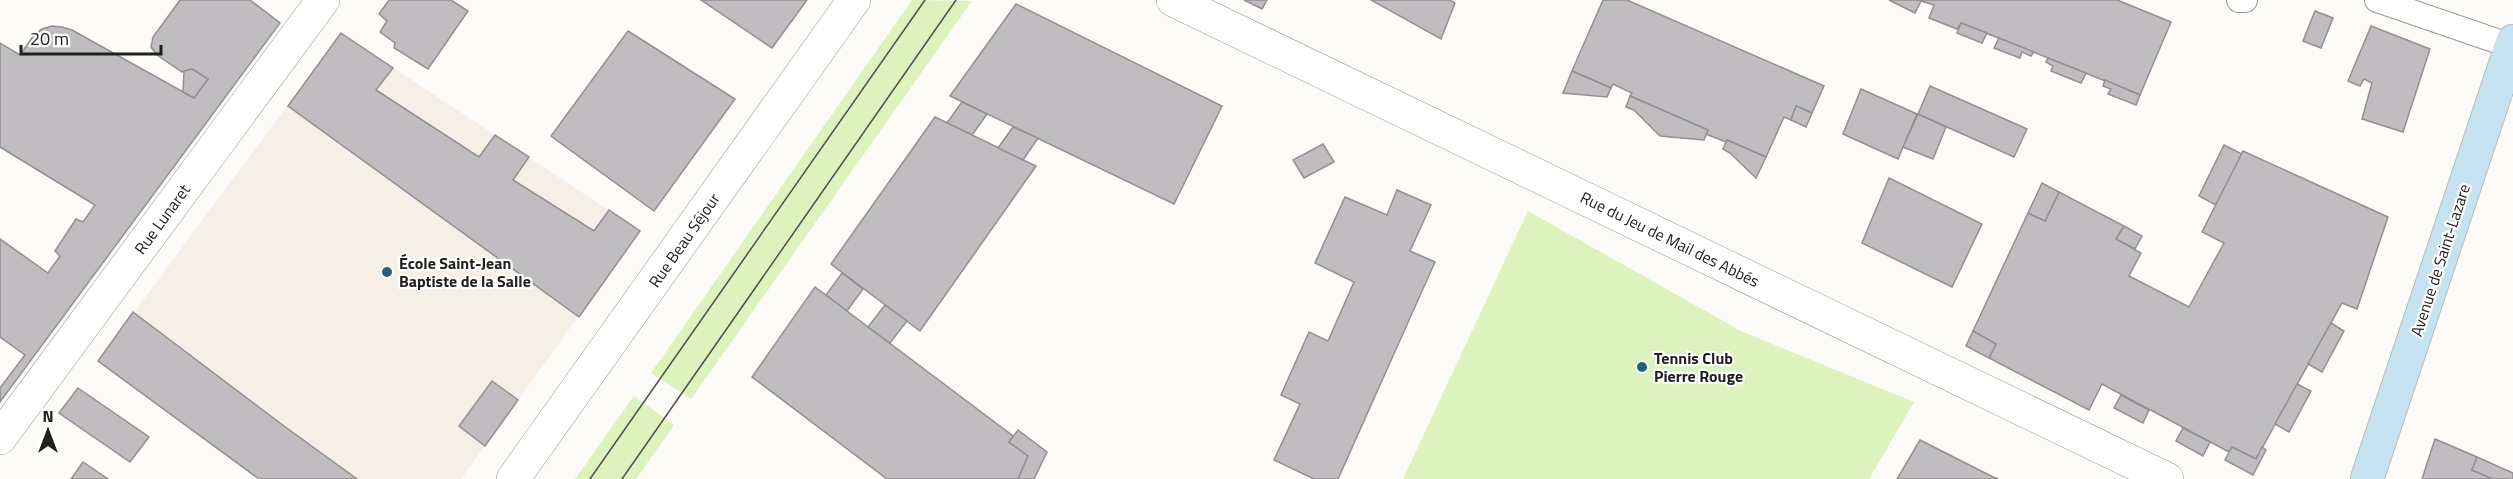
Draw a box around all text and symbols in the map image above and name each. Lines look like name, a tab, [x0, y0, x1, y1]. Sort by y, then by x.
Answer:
scale bar	[21, 18, 160, 56]
text: 20 m	[30, 25, 69, 52]
street label: Rue Lunaret	[128, 179, 196, 259]
street label: Avenue de Saint-Lazare	[2404, 181, 2476, 339]
street label: Rue du Jeu de Mail des Abbés	[1576, 185, 1764, 293]
street label: Rue Beau Séjour	[642, 187, 726, 292]
place label: École Saint-Jean Baptiste de la Salle	[399, 251, 531, 293]
marker: École Saint-Jean Baptiste de la Salle	[380, 265, 394, 279]
place label: Tennis Club Pierre Rouge	[1654, 346, 1743, 388]
marker: Tennis Club Pierre Rouge	[1635, 360, 1649, 374]
north arrow	[18, 401, 78, 461]
text: N	[42, 404, 54, 428]

